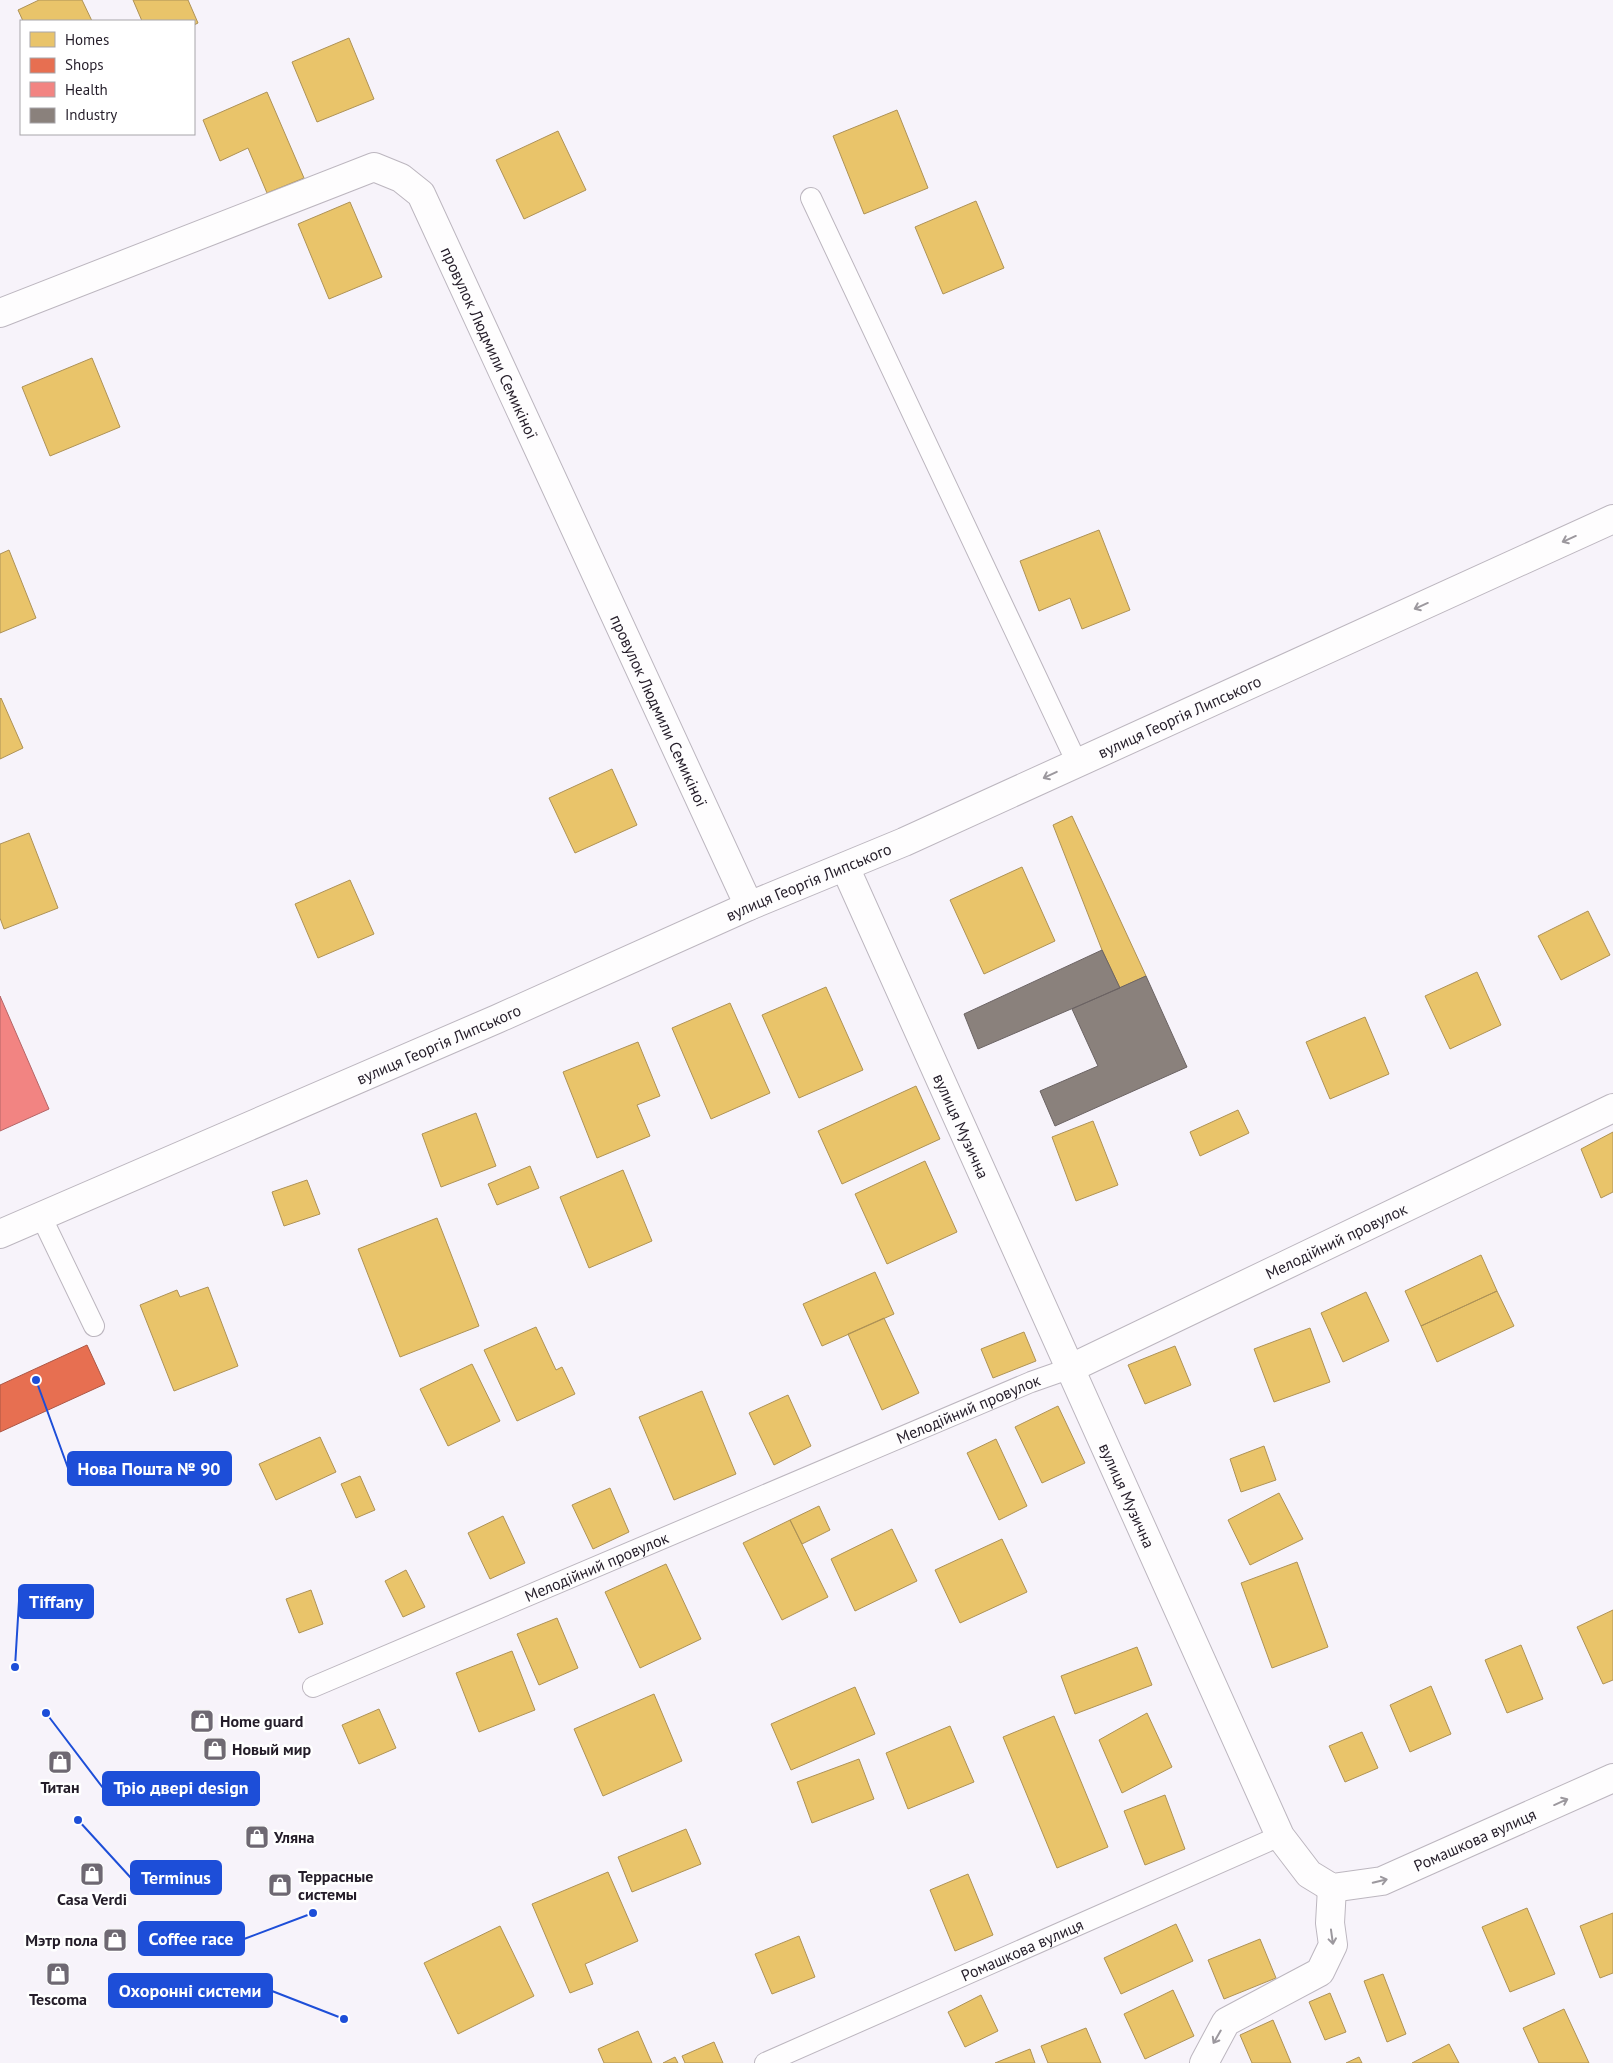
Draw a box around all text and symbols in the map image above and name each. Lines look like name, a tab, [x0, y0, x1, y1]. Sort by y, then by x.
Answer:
legend	[20, 20, 195, 135]
text: Homes	[65, 30, 109, 49]
text: Shops	[65, 55, 104, 74]
text: Health	[65, 80, 108, 99]
text: Industry	[65, 105, 117, 124]
street label: провулок Людмили Семикіної	[437, 244, 542, 442]
one-way arrow	[1562, 535, 1577, 545]
one-way arrow	[1414, 602, 1429, 612]
street label: провулок Людмили Семикіної	[606, 611, 712, 810]
street label: вулиця Георгія Липського	[1095, 671, 1264, 762]
one-way arrow	[1043, 771, 1058, 781]
street label: вулиця Георгія Липського	[723, 838, 894, 925]
street label: вулиця Георгія Липського	[353, 1000, 524, 1089]
street label: вулиця Музична	[929, 1070, 994, 1182]
street label: Мелодійний провулок	[1262, 1198, 1410, 1283]
street label: Мелодійний провулок	[893, 1369, 1043, 1448]
street label: вулиця Музична	[1095, 1440, 1159, 1551]
callout: Нова Пошта № 90	[68, 1452, 231, 1485]
text: Нова Пошта № 90	[77, 1457, 221, 1480]
street label: Мелодійний провулок	[522, 1527, 672, 1606]
callout: Tiffany	[19, 1585, 93, 1618]
text: Tiffany	[29, 1590, 83, 1613]
shop icon: Home guard	[189, 1708, 215, 1734]
place label: Home guard	[220, 1711, 303, 1731]
shop icon: Новый мир	[202, 1736, 228, 1762]
place label: Новый мир	[232, 1739, 311, 1759]
shop icon: Титан	[47, 1749, 73, 1775]
callout: Тріо двері design	[103, 1772, 259, 1805]
text: Тріо двері design	[113, 1776, 249, 1799]
place label: Титан	[40, 1777, 80, 1797]
one-way arrow	[1553, 1796, 1568, 1806]
street label: Ромашкова вулиця	[1411, 1804, 1539, 1876]
shop icon: Уляна	[244, 1824, 270, 1850]
place label: Уляна	[273, 1827, 315, 1847]
shop icon: Casa Verdi	[79, 1861, 105, 1887]
callout: Terminus	[131, 1861, 221, 1894]
text: Terminus	[141, 1866, 211, 1889]
place label: Террасные системы	[298, 1866, 373, 1904]
shop icon: Террасные системы	[267, 1872, 293, 1898]
one-way arrow	[1371, 1876, 1387, 1885]
place label: Casa Verdi	[57, 1889, 127, 1909]
street label: Ромашкова вулиця	[958, 1914, 1086, 1985]
callout: Coffee race	[139, 1922, 244, 1955]
shop icon: Мэтр пола	[102, 1927, 128, 1953]
text: Coffee race	[149, 1927, 233, 1950]
one-way arrow	[1327, 1928, 1337, 1944]
place label: Мэтр пола	[25, 1930, 98, 1950]
shop icon: Tescoma	[45, 1961, 71, 1987]
callout: Охоронні системи	[109, 1974, 272, 2007]
text: Охоронні системи	[119, 1979, 261, 2002]
place label: Tescoma	[29, 1989, 87, 2009]
one-way arrow	[1212, 2030, 1222, 2044]

